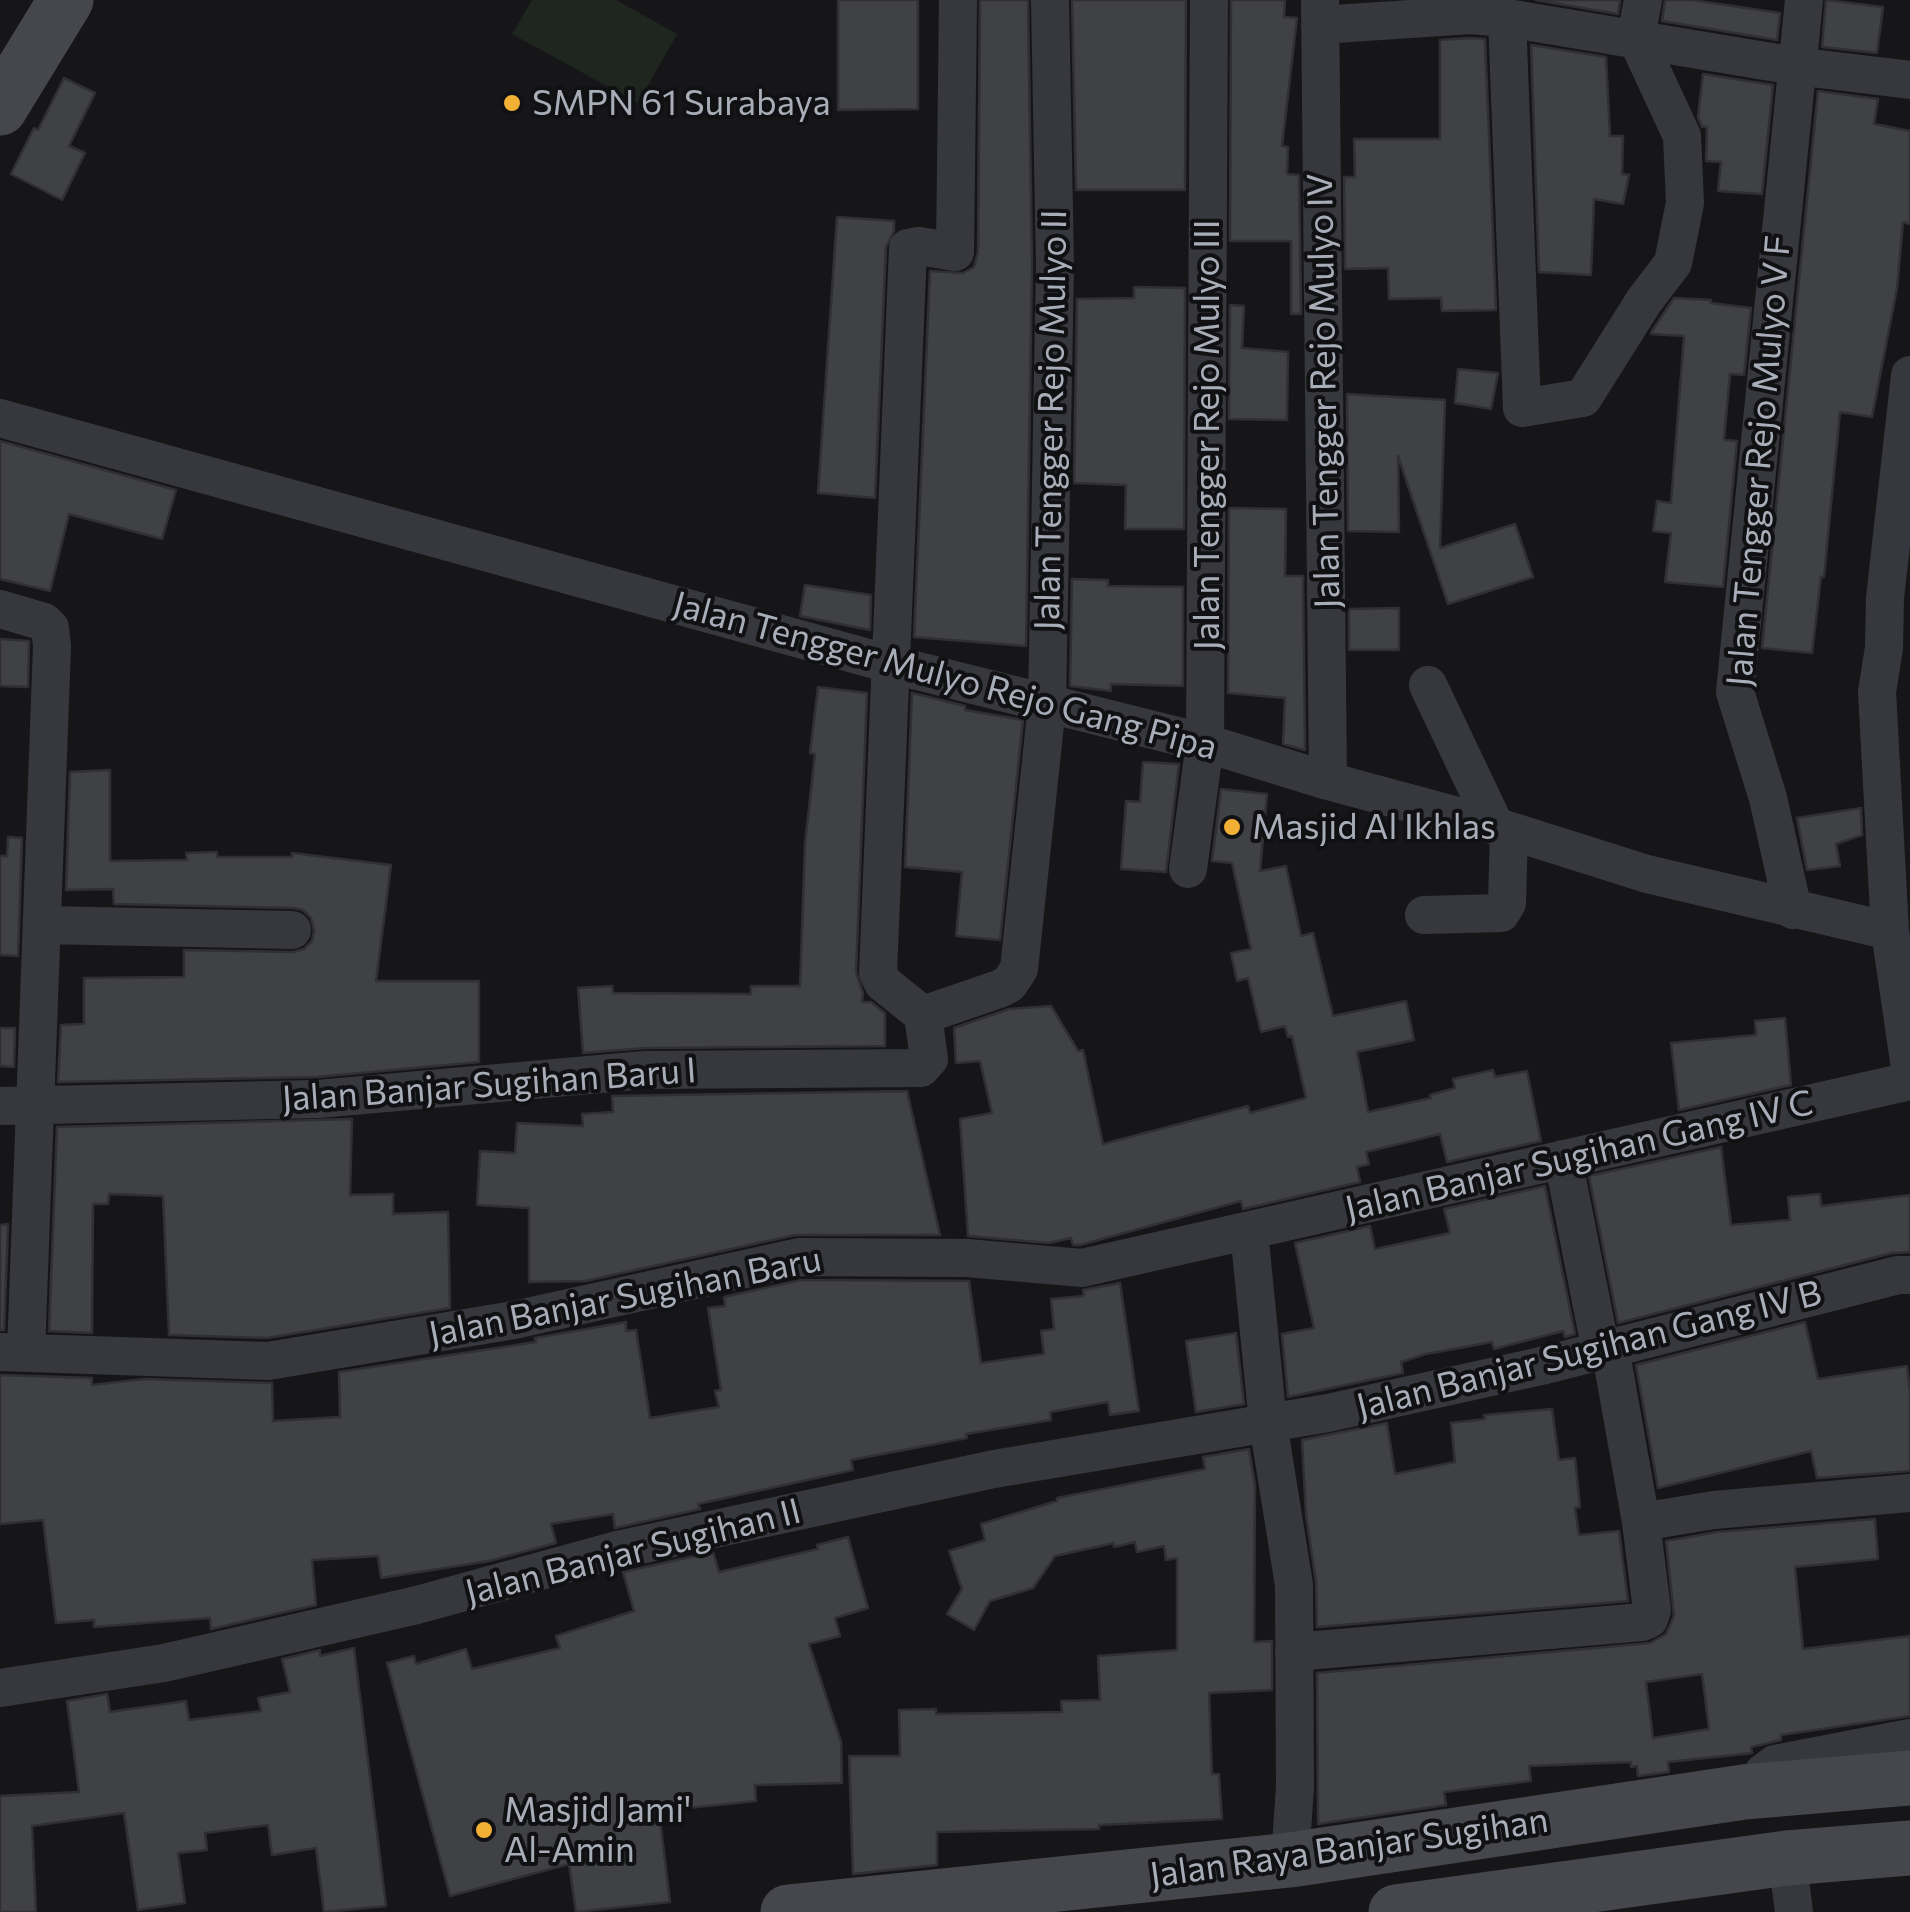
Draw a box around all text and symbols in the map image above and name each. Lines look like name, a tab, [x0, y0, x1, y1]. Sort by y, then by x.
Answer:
place label: SMPN 61 Surabaya	[532, 82, 831, 124]
marker: SMPN 61 Surabaya	[501, 92, 523, 114]
street label: Jalan Tengger Rejo Mulyo IV	[1299, 173, 1349, 609]
street label: Jalan Tengger Rejo Mulyo II	[1026, 209, 1076, 631]
street label: Jalan Tengger Rejo Mulyo III	[1186, 219, 1228, 651]
street label: Jalan Tengger Rejo Mulyo V F	[1718, 234, 1800, 688]
street label: Jalan Tengger Mulyo Rejo Gang Pipa	[668, 583, 1222, 769]
place label: Masjid Al Ikhlas	[1252, 806, 1496, 848]
marker: Masjid Al Ikhlas	[1221, 816, 1243, 838]
street label: Jalan Banjar Sugihan Baru I	[280, 1050, 698, 1120]
street label: Jalan Banjar Sugihan Gang IV C	[1341, 1082, 1817, 1230]
street label: Jalan Banjar Sugihan Baru	[425, 1238, 825, 1356]
street label: Jalan Banjar Sugihan Gang IV B	[1352, 1272, 1826, 1428]
street label: Jalan Banjar Sugihan II	[461, 1490, 805, 1614]
place label: Masjid Jami' Al-Amin	[504, 1789, 691, 1871]
street label: Jalan Raya Banjar Sugihan	[1147, 1799, 1551, 1897]
marker: Masjid Jami' Al-Amin	[473, 1819, 495, 1841]

